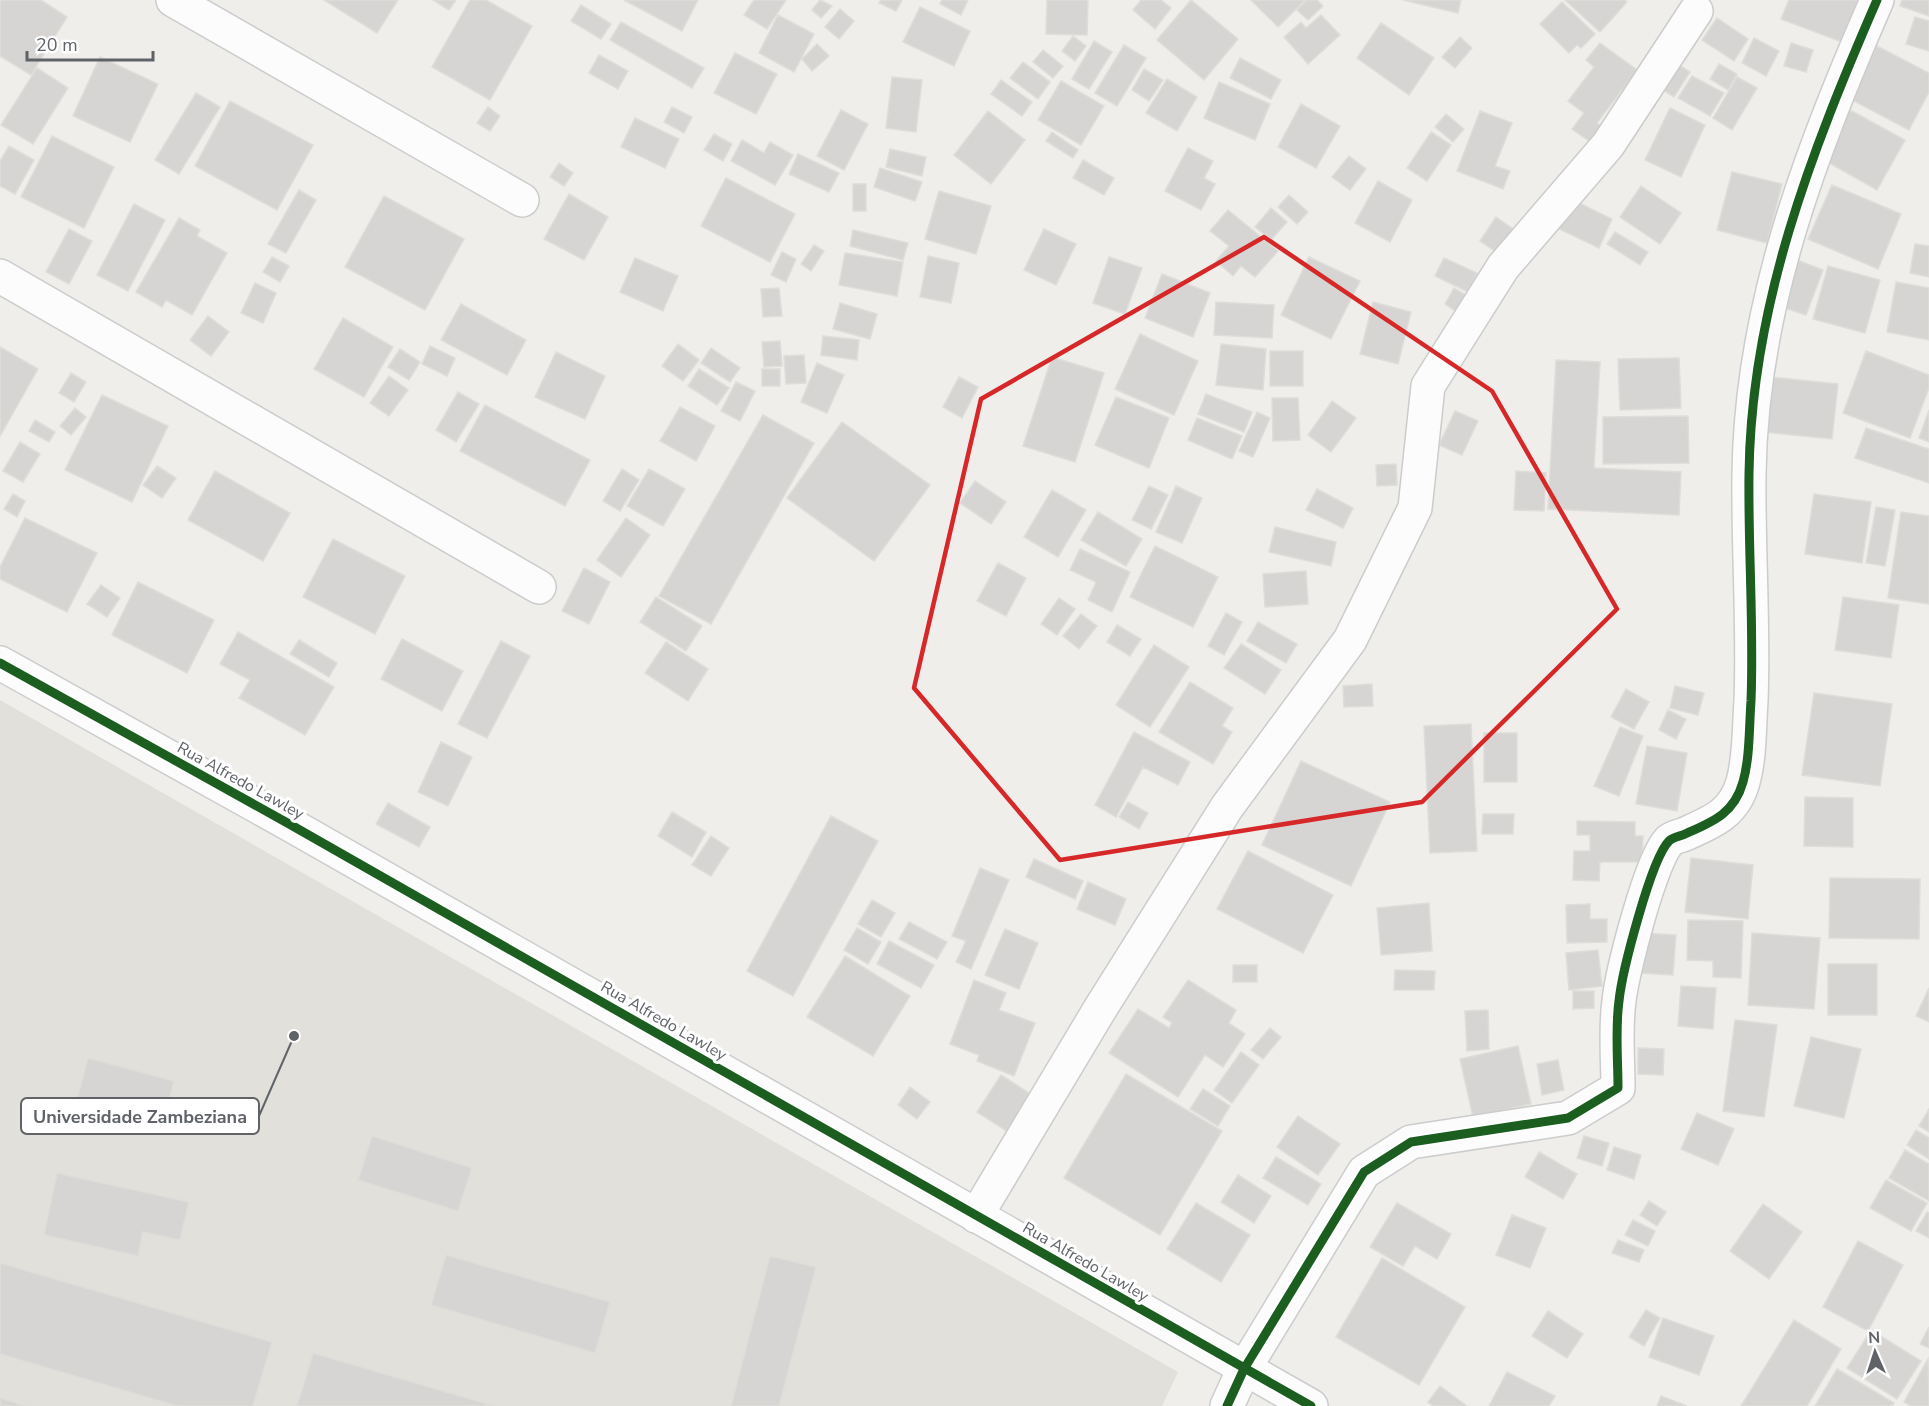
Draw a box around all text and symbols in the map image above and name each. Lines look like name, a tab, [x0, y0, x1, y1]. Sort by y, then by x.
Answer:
scale bar	[27, 24, 153, 62]
text: 20 m	[36, 33, 78, 57]
street label: Rua Alfredo Lawley	[173, 737, 309, 825]
street label: Rua Alfredo Lawley	[596, 976, 731, 1066]
callout: Universidade Zambeziana	[21, 1098, 259, 1134]
text: Universidade Zambeziana	[33, 1105, 247, 1129]
street label: Rua Alfredo Lawley	[1018, 1217, 1153, 1307]
north arrow	[1845, 1322, 1905, 1382]
text: N	[1868, 1327, 1881, 1349]

